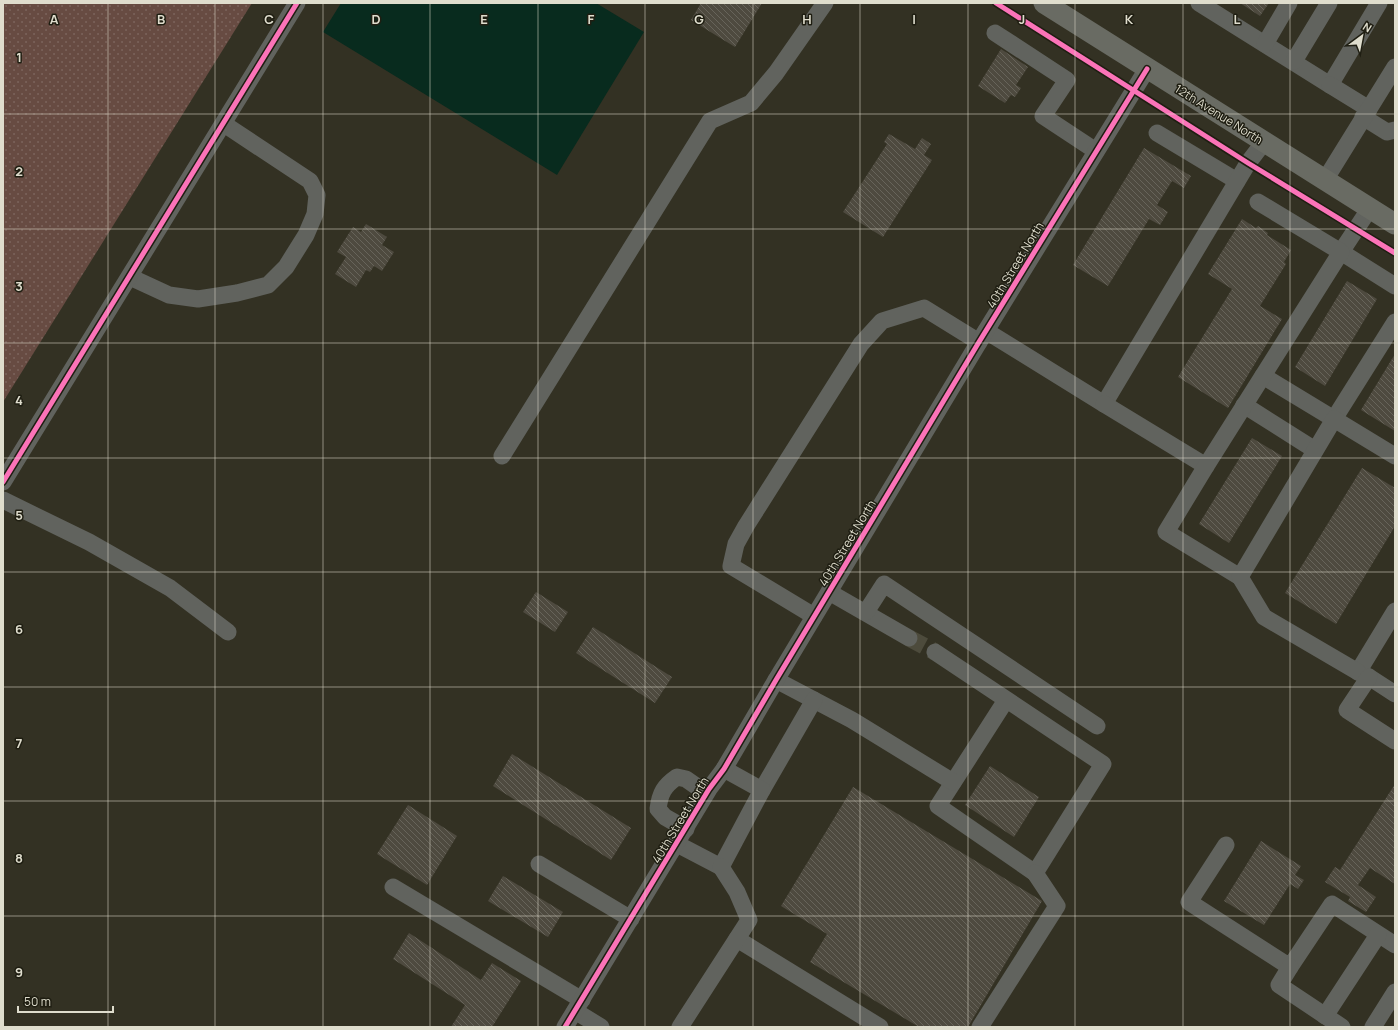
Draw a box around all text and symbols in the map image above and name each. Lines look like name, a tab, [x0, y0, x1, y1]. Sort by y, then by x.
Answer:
text: A	[50, 10, 59, 28]
text: B	[157, 10, 165, 28]
text: C	[264, 10, 274, 28]
text: D	[371, 10, 381, 28]
text: E	[480, 10, 488, 28]
text: F	[588, 10, 595, 28]
text: G	[694, 10, 704, 28]
text: H	[802, 10, 812, 28]
text: I	[912, 10, 916, 28]
text: J	[1019, 10, 1025, 28]
text: K	[1125, 10, 1134, 28]
text: L	[1234, 10, 1241, 28]
north arrow	[1342, 16, 1382, 56]
text: N	[1360, 19, 1375, 36]
text: 1	[16, 48, 22, 66]
street label: 12th Avenue North	[1172, 80, 1266, 148]
text: 2	[15, 162, 23, 180]
street label: 40th Street North	[982, 219, 1048, 311]
text: 3	[15, 277, 23, 295]
text: 4	[15, 391, 23, 409]
street label: 40th Street North	[814, 497, 880, 589]
text: 5	[15, 506, 23, 524]
text: 6	[15, 620, 23, 638]
text: 7	[16, 734, 23, 752]
street label: 40th Street North	[647, 774, 713, 866]
text: 8	[15, 849, 23, 867]
text: 9	[15, 963, 23, 981]
scale bar	[18, 988, 113, 1014]
text: 50 m	[24, 993, 51, 1010]

